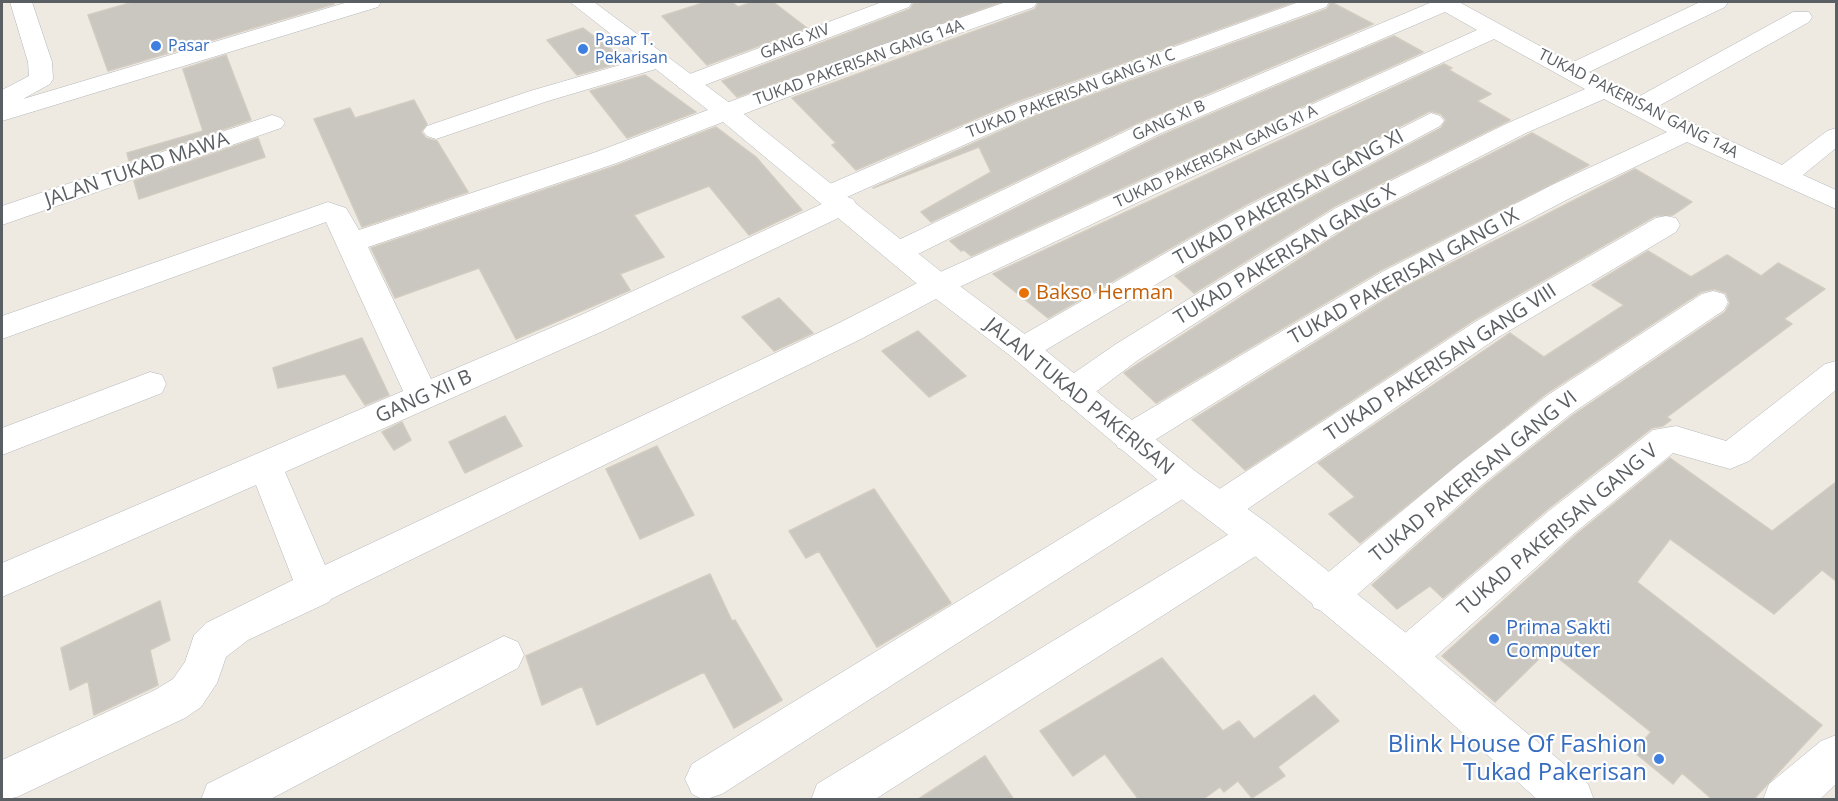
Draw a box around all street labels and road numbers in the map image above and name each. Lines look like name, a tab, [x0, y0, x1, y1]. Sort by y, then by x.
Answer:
street label: TUKAD PAKERISAN GANG 14A	[751, 16, 967, 110]
street label: GANG XIV	[758, 20, 832, 64]
street label: TUKAD PAKERISAN GANG XI C	[964, 45, 1178, 143]
street label: TUKAD PAKERISAN GANG 14A	[1535, 45, 1741, 163]
street label: GANG XI B	[1130, 96, 1208, 146]
street label: TUKAD PAKERISAN GANG XI A	[1112, 101, 1320, 213]
street label: TUKAD PAKERISAN GANG XI	[1170, 125, 1408, 271]
street label: JALAN TUKAD MAWA	[42, 127, 232, 213]
street label: TUKAD PAKERISAN GANG X	[1170, 179, 1400, 331]
street label: TUKAD PAKERISAN GANG IX	[1285, 204, 1523, 350]
street label: TUKAD PAKERISAN GANG VIII	[1321, 279, 1561, 447]
street label: JALAN TUKAD PAKERISAN	[980, 313, 1178, 481]
street label: GANG XII B	[372, 365, 476, 429]
street label: TUKAD PAKERISAN GANG VI	[1366, 386, 1582, 568]
street label: TUKAD PAKERISAN GANG V	[1453, 439, 1663, 621]

